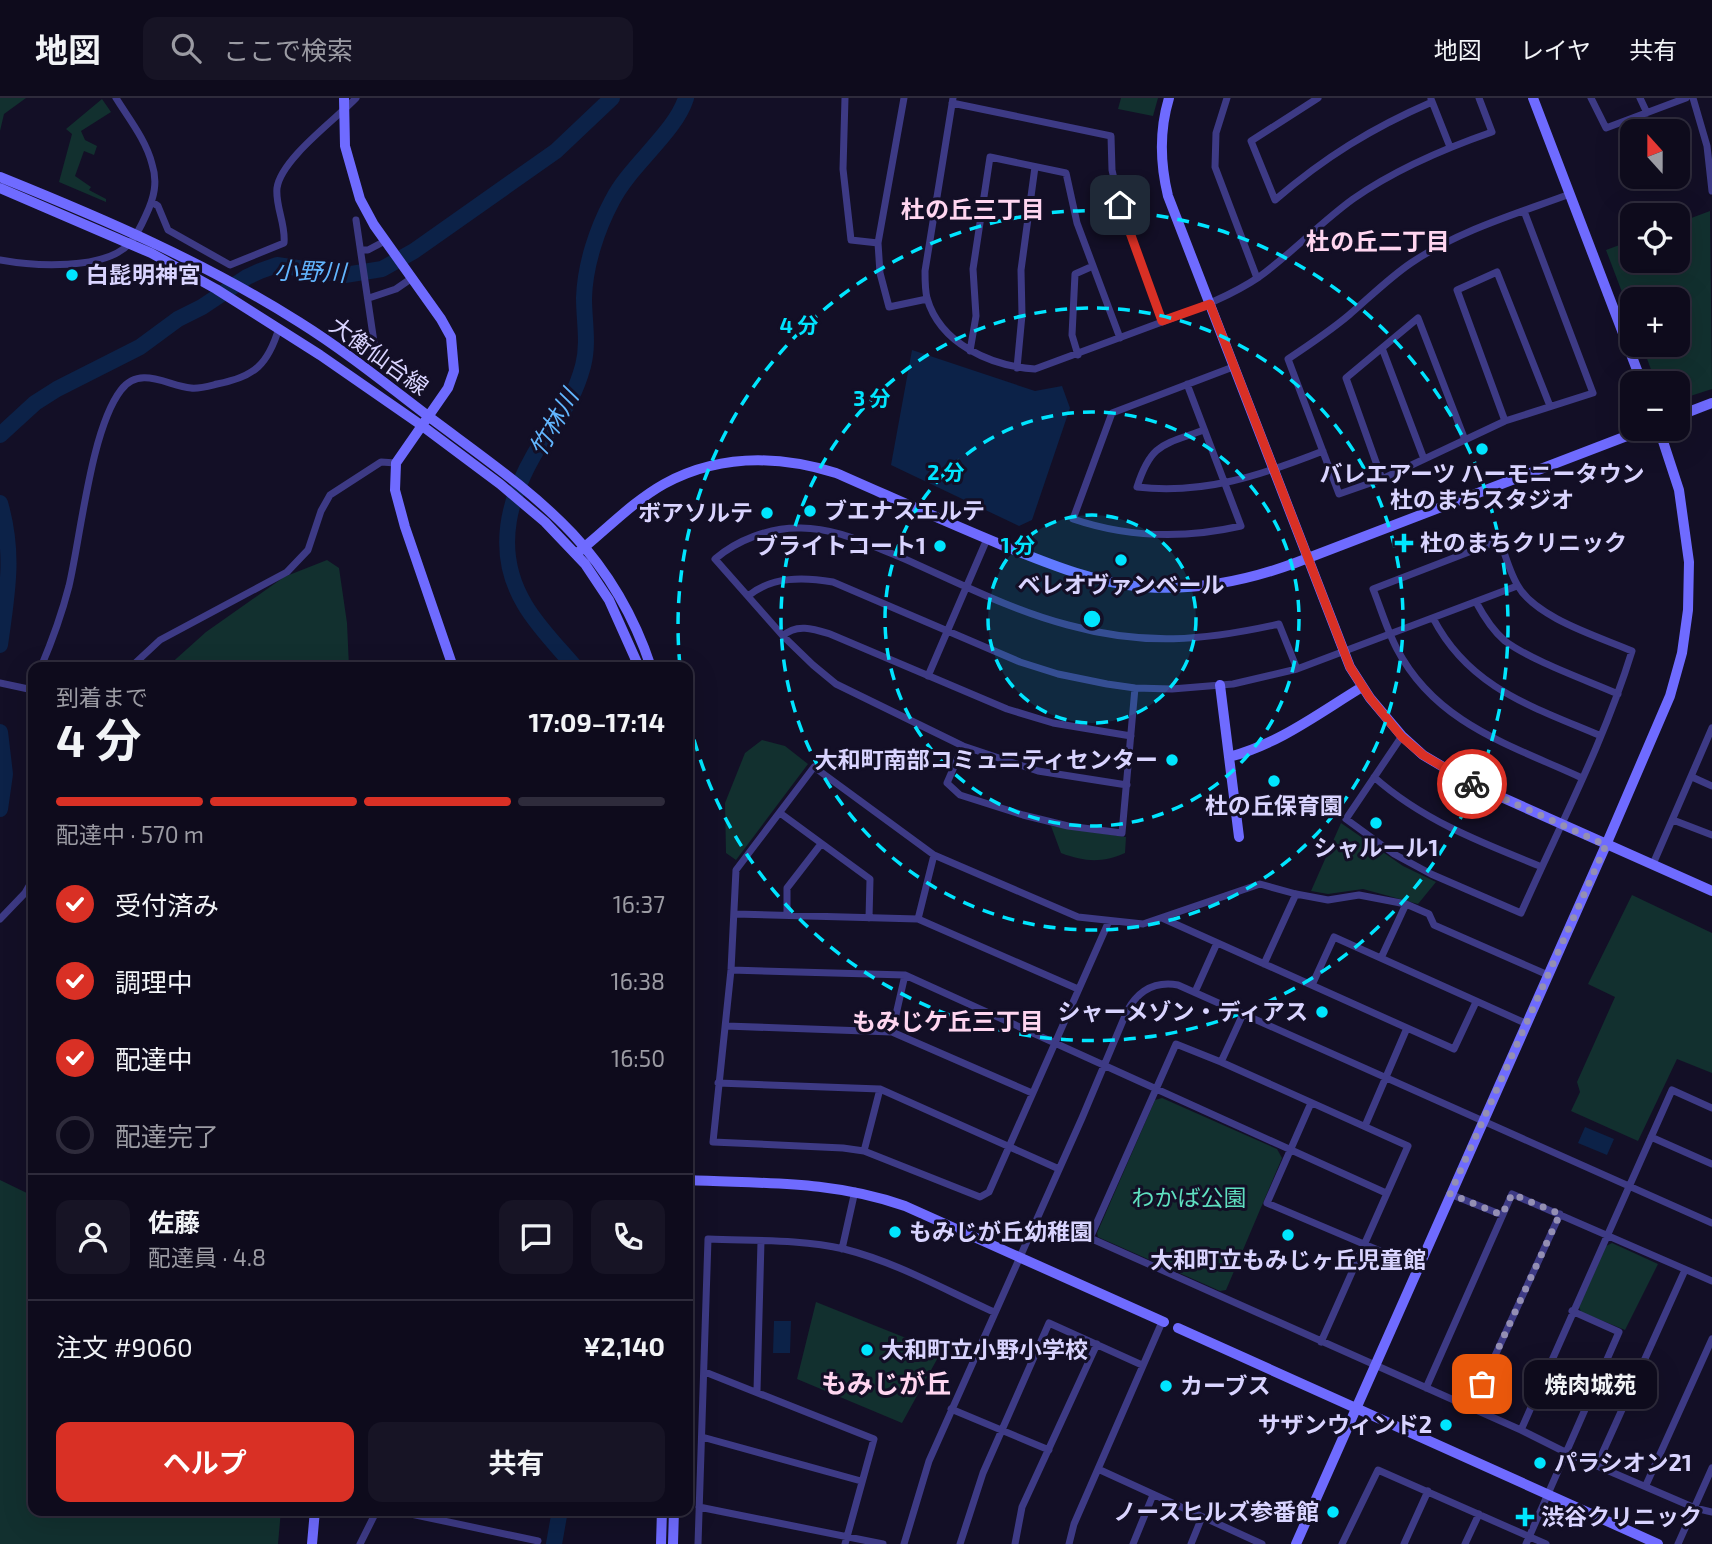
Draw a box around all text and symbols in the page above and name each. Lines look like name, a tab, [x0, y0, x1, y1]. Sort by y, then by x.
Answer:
search box	[143, 17, 633, 80]
text: 地図	[35, 29, 101, 69]
icon: search	[167, 29, 205, 67]
text: ここで検索	[223, 34, 353, 65]
text: 地図	[1434, 35, 1482, 64]
text: レイヤ	[1520, 35, 1591, 64]
text: 共有	[1629, 35, 1677, 64]
north arrow	[1620, 119, 1690, 189]
map controls	[1620, 119, 1690, 441]
pin	[1090, 175, 1150, 235]
icon: home	[1101, 186, 1139, 224]
district label: 杜の丘三丁目	[901, 194, 1045, 223]
button: locate	[1620, 203, 1690, 273]
district label: 杜の丘二丁目	[1306, 226, 1450, 255]
water label: 小野川	[274, 255, 350, 286]
place label: 白髭明神宮	[86, 260, 201, 288]
marker: 白髭明神宮	[64, 267, 80, 283]
button: +	[1620, 287, 1690, 357]
street label: 大衡仙台線	[325, 310, 434, 400]
text: 4 分	[780, 312, 818, 337]
button: −	[1620, 371, 1690, 441]
water label: 竹林川	[522, 381, 585, 461]
text: 3 分	[853, 385, 891, 410]
marker: バレエアーツ ハーモニータウン 杜のまちスタジオ	[1474, 441, 1490, 457]
text: 2 分	[927, 459, 965, 484]
place label: バレエアーツ ハーモニータウン 杜のまちスタジオ	[1319, 459, 1645, 513]
place label: ブエナスエルテ	[824, 496, 985, 524]
place label: ボアソルテ	[638, 498, 753, 526]
marker: ブエナスエルテ	[802, 503, 818, 519]
marker: ボアソルテ	[759, 505, 775, 521]
place label: 杜のまちクリニック	[1420, 528, 1627, 556]
place label: ブライトコート1	[755, 531, 926, 559]
text: 1 分	[1001, 532, 1035, 557]
marker: 杜のまちクリニック	[1394, 533, 1414, 553]
marker: ブライトコート1	[932, 538, 948, 554]
marker: ベレオヴァンベール	[1113, 552, 1129, 568]
place label: ベレオヴァンベール	[1018, 570, 1225, 598]
centre of rings	[1080, 607, 1104, 631]
text: 到着まで	[56, 683, 148, 711]
text: 17:09–17:14	[528, 706, 665, 737]
text: 4 分	[56, 711, 141, 766]
place label: 大和町南部コミュニティセンター	[814, 745, 1158, 773]
courier	[1437, 749, 1507, 819]
marker: 大和町南部コミュニティセンター	[1164, 752, 1180, 768]
icon: bike	[1453, 765, 1491, 803]
marker: 杜の丘保育園	[1266, 773, 1282, 789]
place label: 杜の丘保育園	[1205, 791, 1343, 819]
marker: シャルール1	[1368, 815, 1384, 831]
text: 配達中 · 570 m	[56, 820, 204, 848]
place label: シャルール1	[1314, 833, 1438, 861]
icon: check	[56, 885, 94, 923]
text: 受付済み	[115, 889, 219, 920]
text: 16:37	[613, 890, 665, 918]
icon: check	[56, 962, 94, 1000]
text: 調理中	[115, 966, 193, 997]
text: 16:38	[611, 967, 665, 995]
place label: シャーメゾン・ディアス	[1058, 997, 1308, 1025]
marker: シャーメゾン・ディアス	[1314, 1004, 1330, 1020]
district label: もみじケ丘三丁目	[852, 1006, 1044, 1035]
icon: check	[56, 1039, 94, 1077]
text: 配達中	[115, 1043, 193, 1074]
text: 16:50	[611, 1044, 665, 1072]
text: 配達完了	[115, 1120, 219, 1151]
park label: わかば公園	[1132, 1183, 1247, 1211]
button: person	[56, 1200, 130, 1274]
button: chat	[499, 1200, 573, 1274]
button: phone	[591, 1200, 665, 1274]
text: 佐藤	[148, 1206, 200, 1237]
place label: もみじが丘幼稚園	[909, 1217, 1093, 1245]
marker: もみじが丘幼稚園	[887, 1224, 903, 1240]
marker: 大和町立もみじヶ丘児童館	[1280, 1227, 1296, 1243]
text: 配達員 · 4.8	[148, 1243, 266, 1271]
place label: 大和町立もみじヶ丘児童館	[1150, 1245, 1426, 1273]
text: ¥2,140	[583, 1330, 665, 1361]
text: 注文 #9060	[56, 1331, 193, 1362]
place label: 大和町立小野小学校	[881, 1335, 1088, 1363]
marker: 大和町立小野小学校	[859, 1342, 875, 1358]
pin	[1452, 1354, 1512, 1414]
callout: 焼肉城苑	[1524, 1360, 1657, 1408]
icon: bag	[1463, 1365, 1501, 1403]
district label: もみじが丘	[821, 1367, 951, 1398]
text: 焼肉城苑	[1545, 1370, 1637, 1398]
place label: カーブス	[1180, 1371, 1271, 1399]
marker: カーブス	[1158, 1378, 1174, 1394]
place label: サザンウィンド2	[1258, 1410, 1432, 1438]
marker: サザンウィンド2	[1438, 1417, 1454, 1433]
button: ヘルプ	[56, 1422, 354, 1502]
button: 共有	[368, 1422, 665, 1502]
place label: パラシオン21	[1554, 1448, 1692, 1476]
marker: パラシオン21	[1532, 1455, 1548, 1471]
place label: ノースヒルズ参番館	[1113, 1497, 1319, 1525]
place label: 渋谷クリニック	[1541, 1502, 1702, 1530]
marker: ノースヒルズ参番館	[1325, 1504, 1341, 1520]
marker: 渋谷クリニック	[1515, 1507, 1535, 1527]

